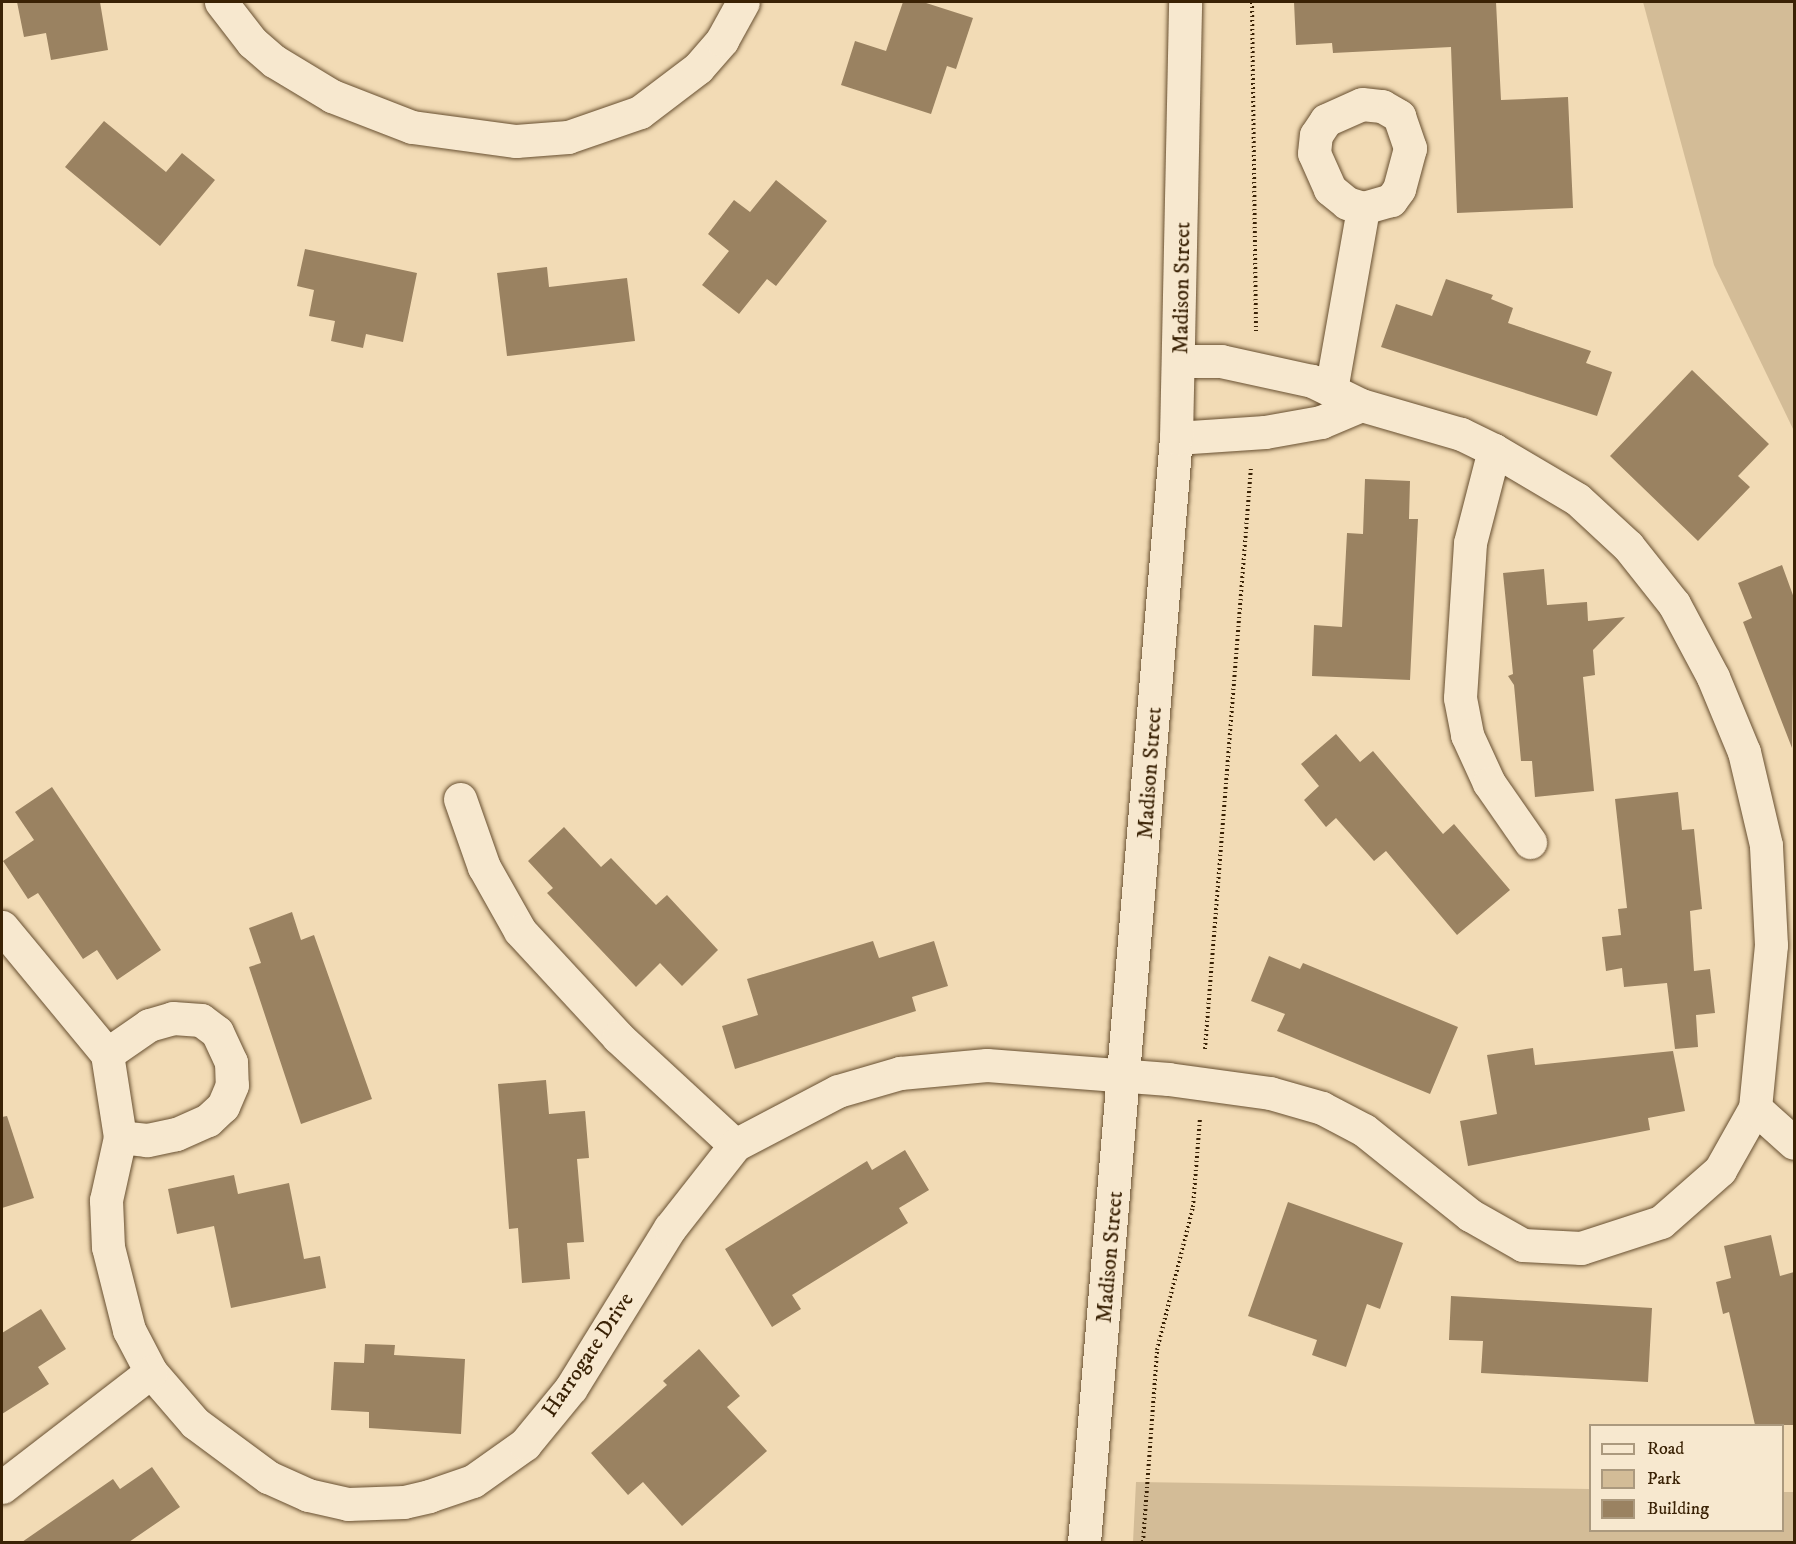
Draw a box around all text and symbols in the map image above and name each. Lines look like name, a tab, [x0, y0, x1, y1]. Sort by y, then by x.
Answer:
street label: Madison Street	[1168, 222, 1196, 354]
street label: Madison Street	[1132, 706, 1168, 840]
street label: Madison Street	[1091, 1190, 1129, 1324]
street label: Harrogate Drive	[537, 1288, 639, 1422]
legend	[1589, 1424, 1784, 1532]
text: Road	[1647, 1438, 1684, 1460]
text: Park	[1647, 1468, 1681, 1490]
text: Building	[1647, 1498, 1709, 1520]

